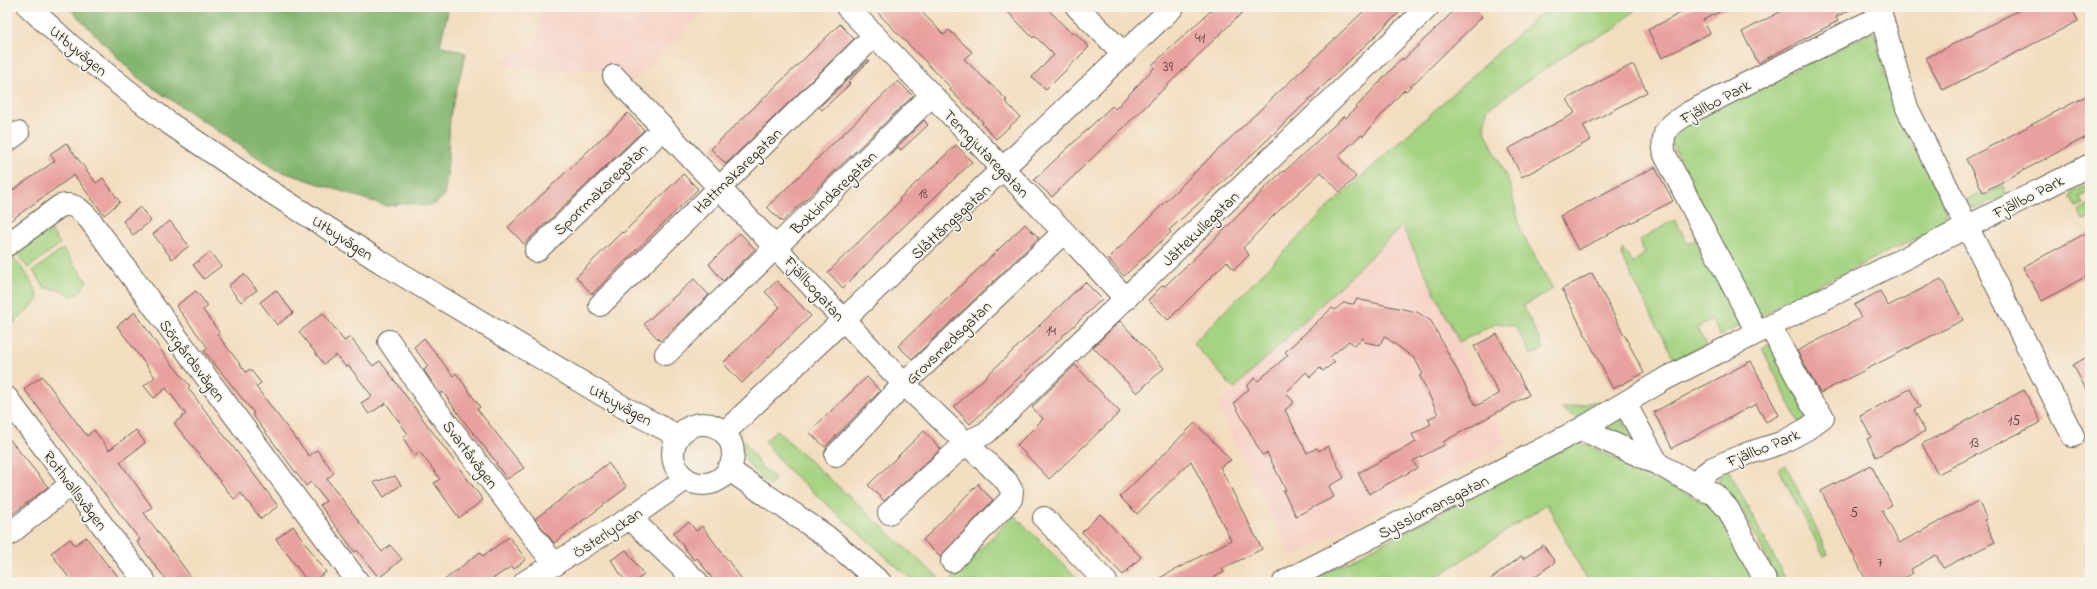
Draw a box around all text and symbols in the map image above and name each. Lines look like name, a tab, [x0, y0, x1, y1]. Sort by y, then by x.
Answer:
street label: Utbyvägen	[43, 20, 112, 83]
house number: 41	[1195, 28, 1206, 49]
house number: 39	[1163, 57, 1174, 78]
street label: Fjällbo Park	[1676, 74, 1756, 132]
street label: Tenngjutaregatan	[937, 105, 1034, 204]
street label: Hattmakaregatan	[689, 123, 788, 220]
street label: Sporrmakaregatan	[549, 139, 654, 242]
street label: Bokbindaregatan	[785, 146, 883, 242]
street label: Fjällbo Park	[1988, 169, 2069, 226]
street label: Slåttängsgatan	[906, 179, 997, 266]
house number: 18	[918, 184, 928, 205]
street label: Jättekullegatan	[1157, 186, 1246, 273]
street label: Utbyvägen	[306, 210, 378, 268]
street label: Fjällbogatan	[777, 250, 850, 328]
street label: Grovsmedsgatan	[901, 296, 998, 391]
street label: Sörgårdsvägen	[152, 315, 231, 408]
house number: 14	[1046, 321, 1056, 342]
street label: Utbyvägen	[584, 378, 656, 433]
house number: 15	[2008, 411, 2020, 432]
street label: Svartåvägen	[436, 416, 503, 495]
street label: Fjällbo Park	[1723, 423, 1805, 475]
house number: 13	[1969, 433, 1979, 454]
street label: Rothvallsvägen	[36, 446, 113, 536]
street label: Sysslomansgatan	[1374, 470, 1493, 546]
street label: Österlyckan	[568, 502, 648, 565]
house number: 5	[1850, 503, 1858, 524]
house number: 7	[1877, 553, 1883, 574]

